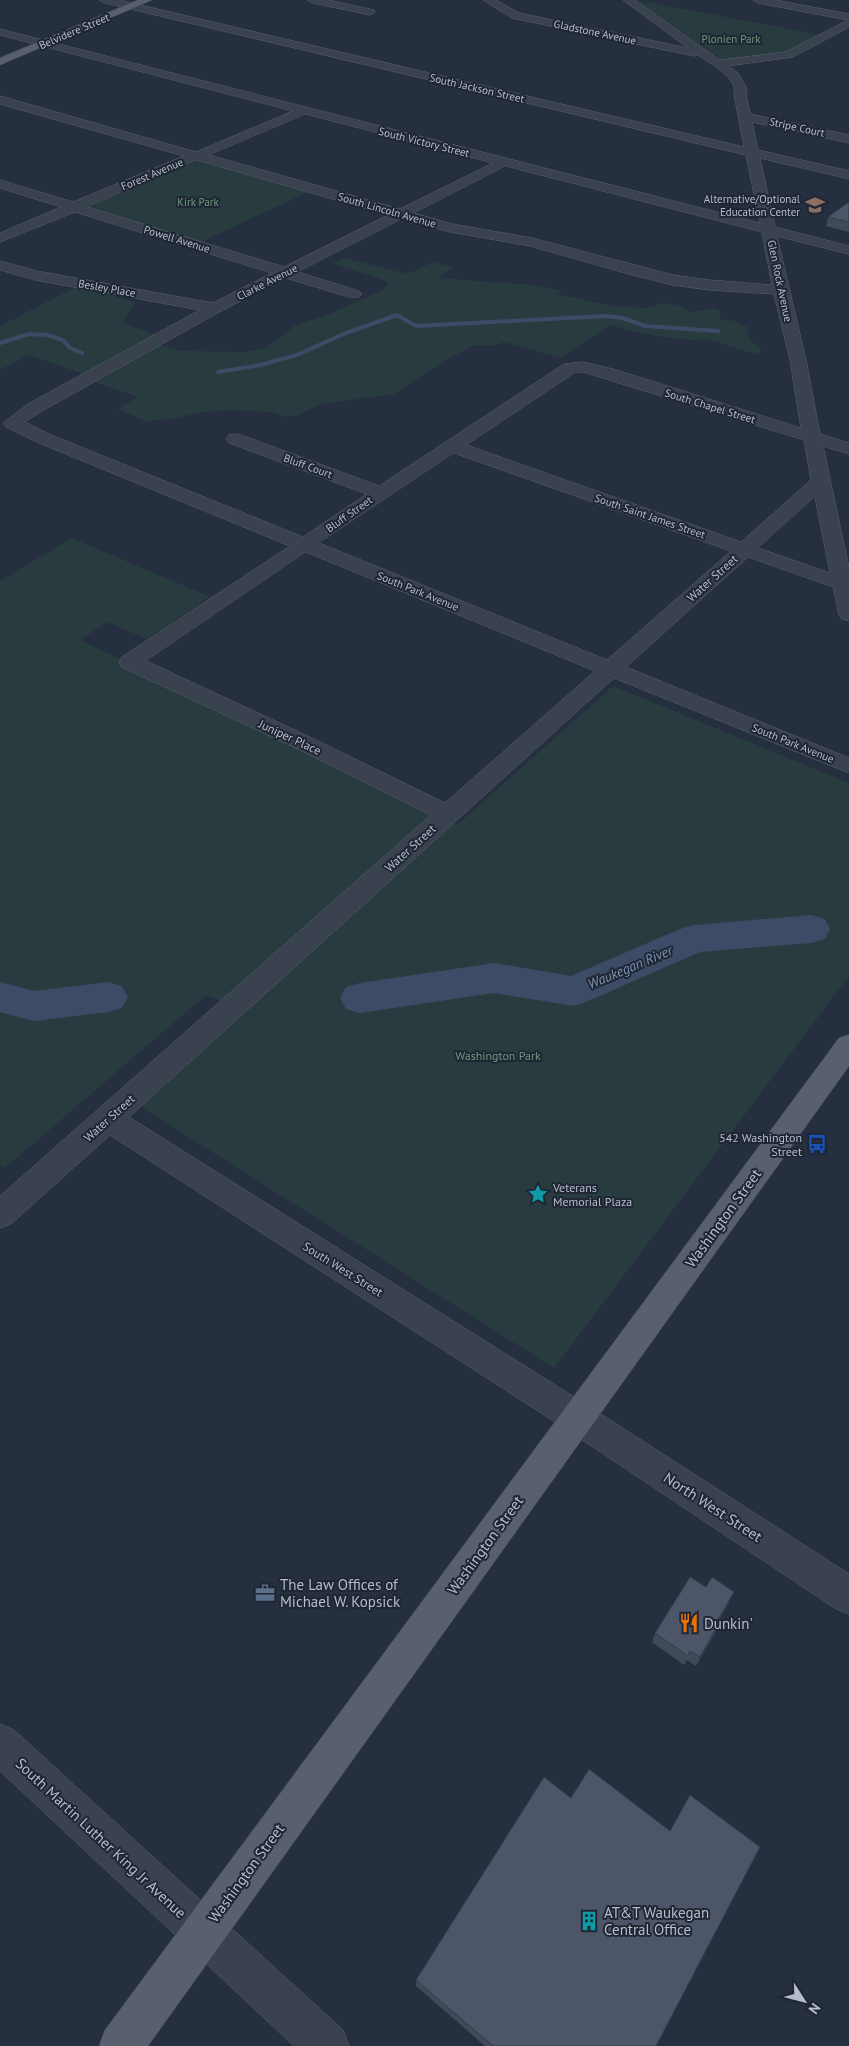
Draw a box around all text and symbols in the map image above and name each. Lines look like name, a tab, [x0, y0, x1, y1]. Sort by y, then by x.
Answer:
street label: Belvidere Street	[37, 10, 112, 52]
street label: Gladstone Avenue	[552, 16, 638, 48]
park label: Plonien Park	[702, 32, 761, 46]
street label: South Jackson Street	[428, 70, 526, 106]
street label: Stripe Court	[768, 114, 826, 140]
street label: South Victory Street	[377, 124, 471, 160]
street label: Forest Avenue	[119, 154, 186, 193]
street label: South Lincoln Avenue	[336, 189, 438, 231]
place label: Alternative/Optional Education Center	[704, 192, 801, 219]
school or university icon: Alternative/Optional Education Center	[804, 194, 826, 216]
park label: Kirk Park	[177, 195, 219, 209]
street label: Powell Avenue	[142, 222, 212, 256]
street label: Glen Rock Avenue	[764, 239, 796, 324]
street label: Clarke Avenue	[234, 261, 300, 303]
street label: Besley Place	[77, 276, 137, 300]
street label: South Chapel Street	[663, 386, 757, 426]
street label: Bluff Court	[282, 451, 335, 481]
street label: South Saint James Street	[593, 490, 707, 542]
street label: Bluff Street	[323, 493, 375, 535]
street label: Water Street	[683, 551, 741, 605]
street label: South Park Avenue	[375, 568, 461, 614]
street label: Juniper Place	[256, 716, 324, 758]
street label: South Park Avenue	[750, 720, 836, 766]
street label: Water Street	[381, 821, 439, 875]
water label: Waukegan River	[585, 941, 676, 993]
park label: Washington Park	[455, 1048, 541, 1063]
street label: Water Street	[80, 1091, 138, 1145]
place label: 542 Washington Street	[719, 1130, 802, 1159]
bus stop icon: 542 Washington Street	[806, 1133, 828, 1155]
street label: Washington Street	[681, 1165, 765, 1271]
place label: Veterans Memorial Plaza	[552, 1180, 632, 1209]
place icon: Veterans Memorial Plaza	[527, 1183, 549, 1205]
street label: South West Street	[300, 1238, 386, 1300]
street label: North West Street	[660, 1468, 766, 1546]
street label: Washington Street	[443, 1492, 527, 1598]
place label: The Law Offices of Michael W. Kopsick	[280, 1575, 401, 1611]
office icon: The Law Offices of Michael W. Kopsick	[254, 1582, 276, 1604]
restaurant icon: Dunkin'	[678, 1612, 700, 1634]
place label: Dunkin'	[704, 1614, 753, 1633]
street label: South Martin Luther King Jr Avenue	[12, 1754, 190, 1922]
street label: Washington Street	[204, 1820, 288, 1926]
place label: AT&T Waukegan Central Office	[604, 1903, 709, 1939]
building icon: AT&T Waukegan Central Office	[578, 1910, 600, 1932]
north arrow	[779, 1976, 829, 2026]
text: N	[805, 2000, 825, 2018]

